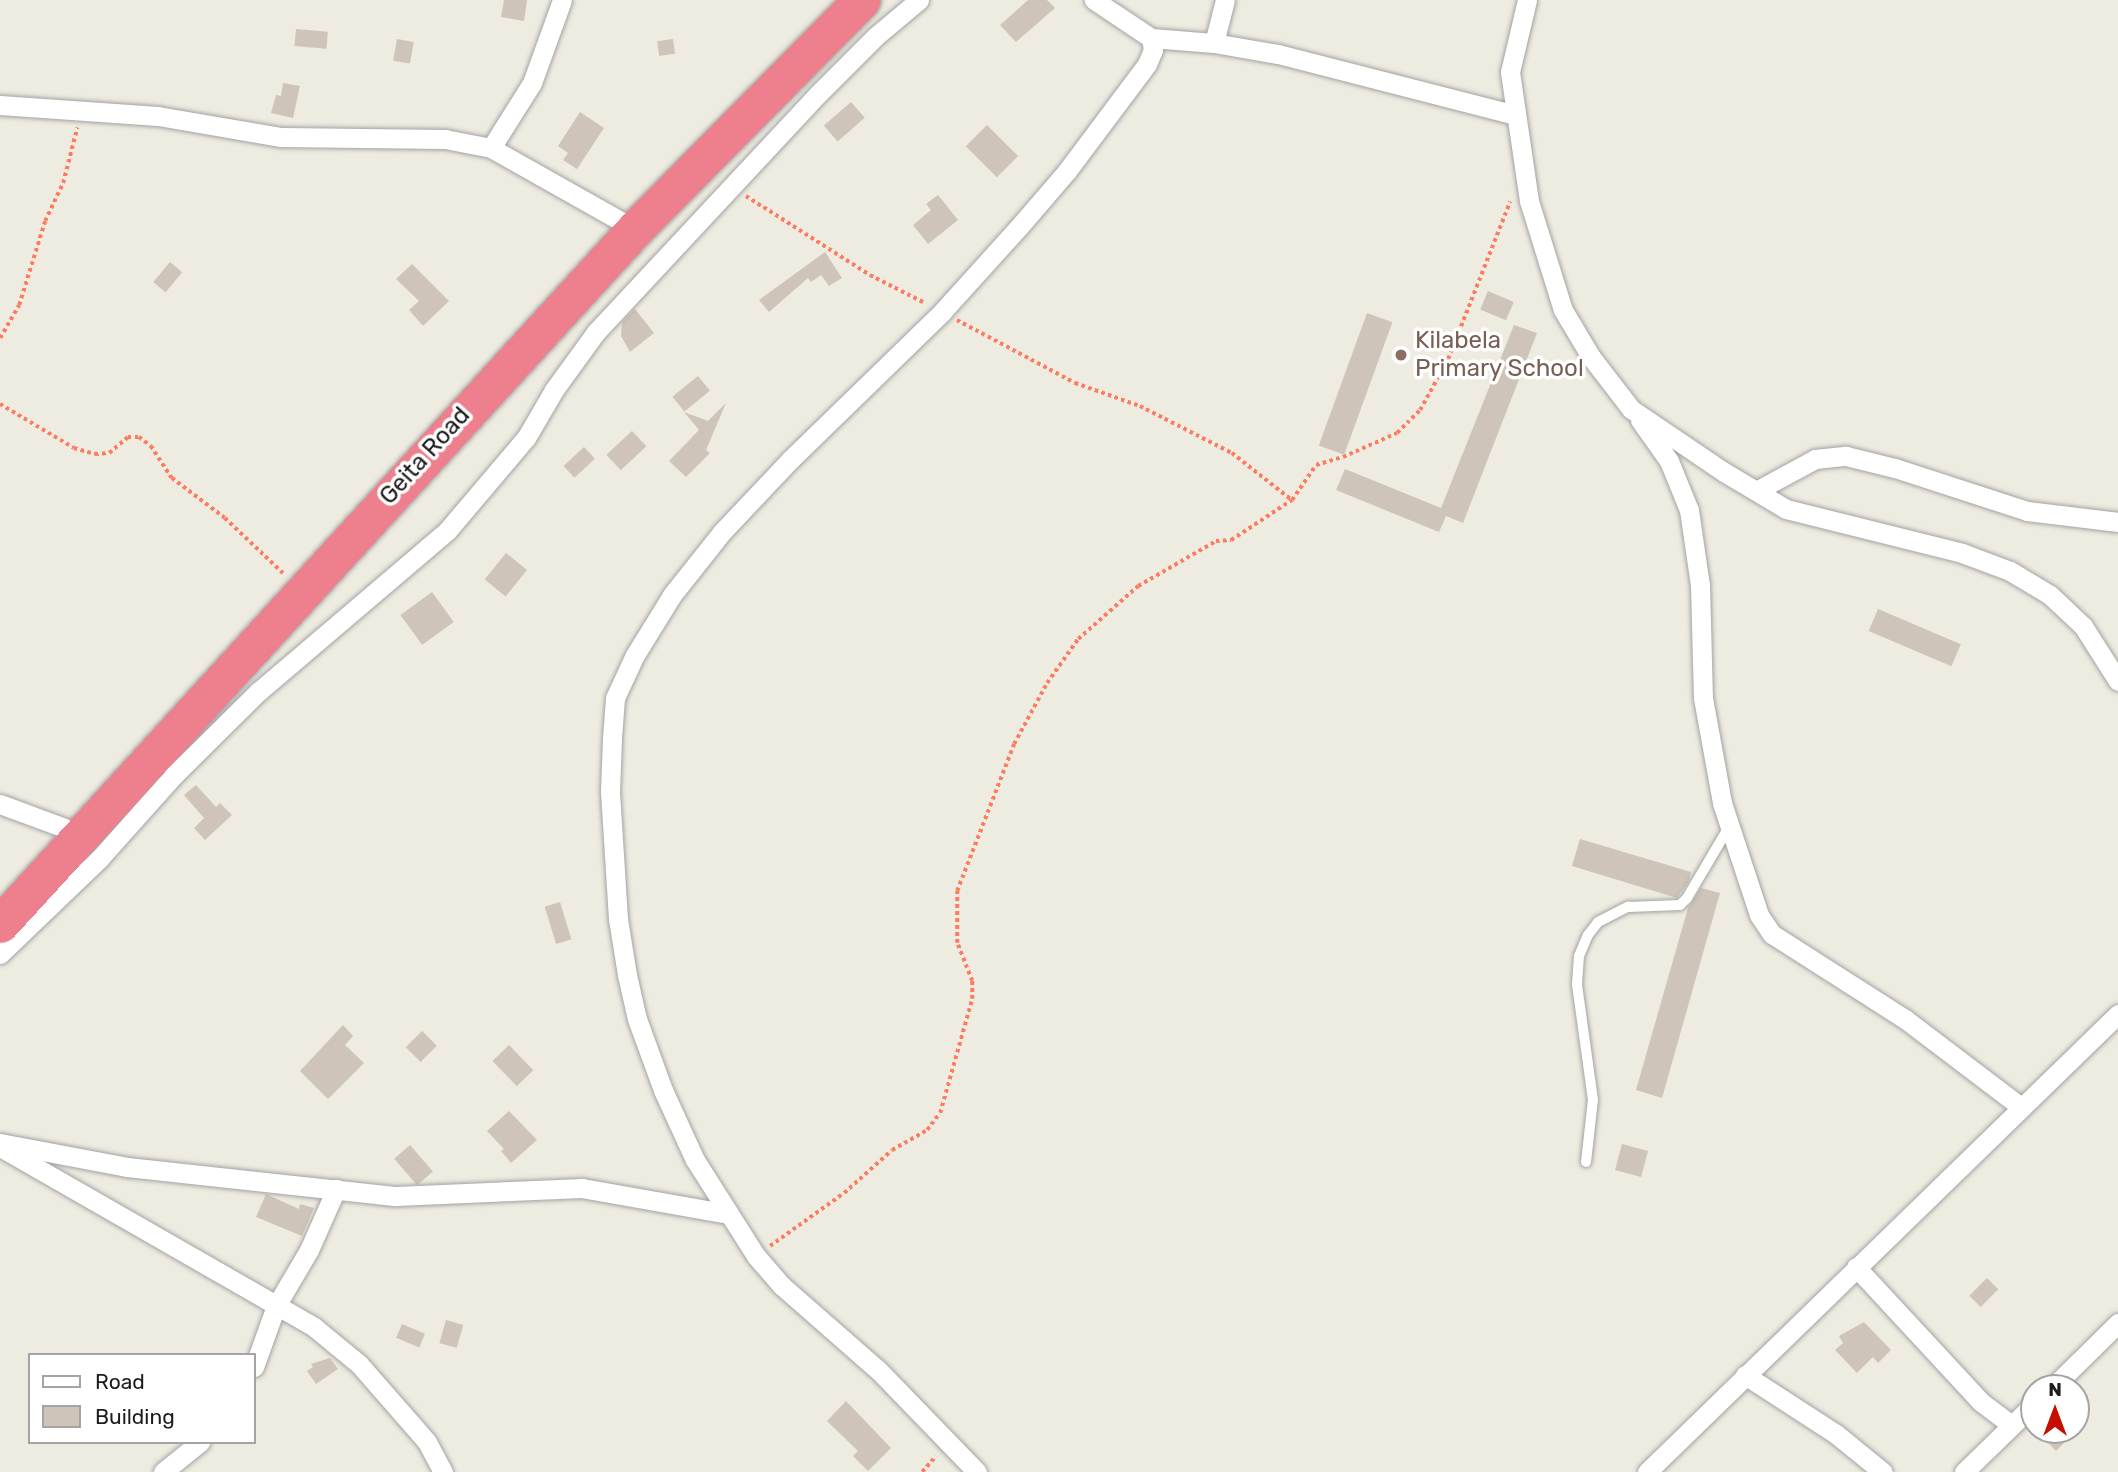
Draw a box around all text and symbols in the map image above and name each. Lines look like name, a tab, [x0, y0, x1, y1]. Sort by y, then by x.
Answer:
place label: Kilabela Primary School	[1415, 327, 1584, 383]
marker: Kilabela Primary School	[1393, 347, 1409, 363]
street label: Geita Road	[374, 401, 476, 511]
legend	[28, 1353, 256, 1444]
text: Road	[95, 1369, 145, 1394]
north arrow	[2020, 1374, 2090, 1444]
text: N	[2048, 1378, 2062, 1401]
text: Building	[95, 1404, 175, 1429]

